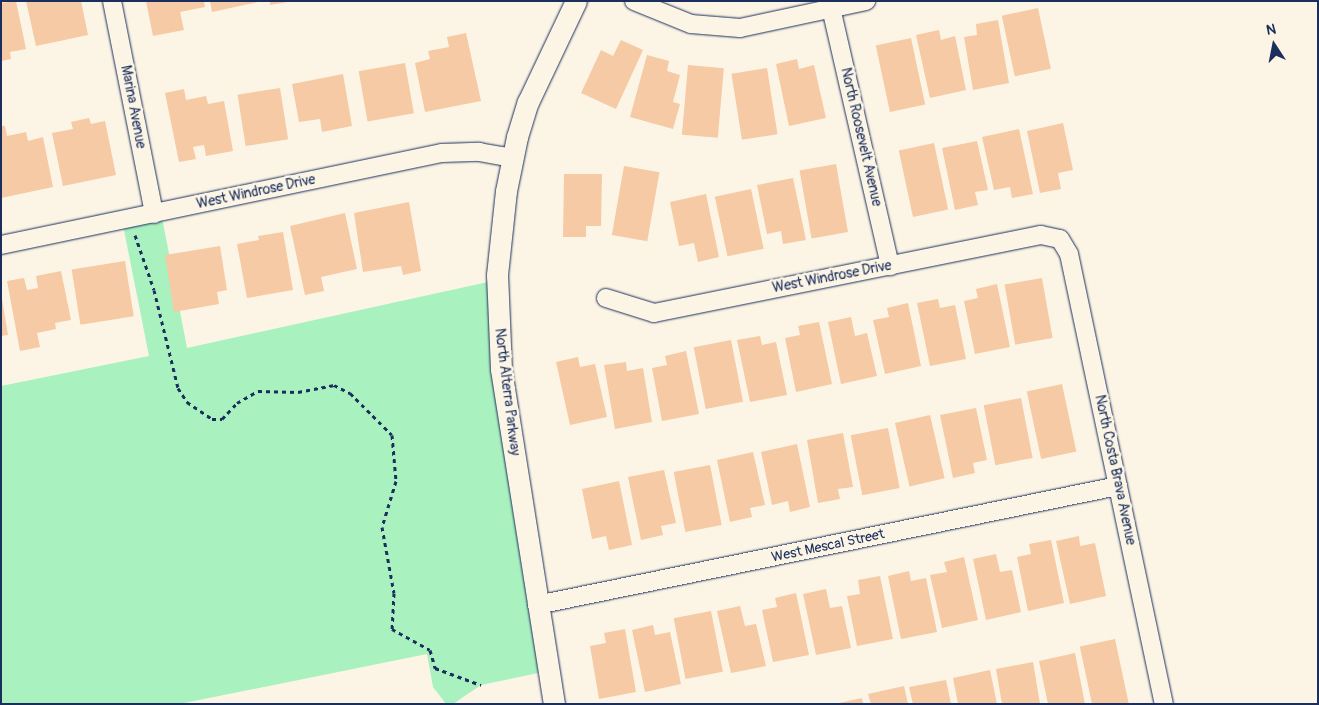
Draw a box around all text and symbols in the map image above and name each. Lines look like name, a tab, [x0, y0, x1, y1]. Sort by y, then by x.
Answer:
north arrow	[1249, 20, 1299, 70]
text: N	[1265, 21, 1277, 39]
street label: Marina Avenue	[117, 64, 149, 150]
street label: North Roosevelt Avenue	[837, 66, 885, 208]
street label: West Windrose Drive	[195, 171, 317, 213]
street label: West Windrose Drive	[771, 257, 893, 297]
street label: North Alterra Parkway	[491, 327, 523, 457]
street label: North Costa Brava Avenue	[1091, 393, 1139, 547]
street label: West Mescal Street	[770, 526, 886, 566]

